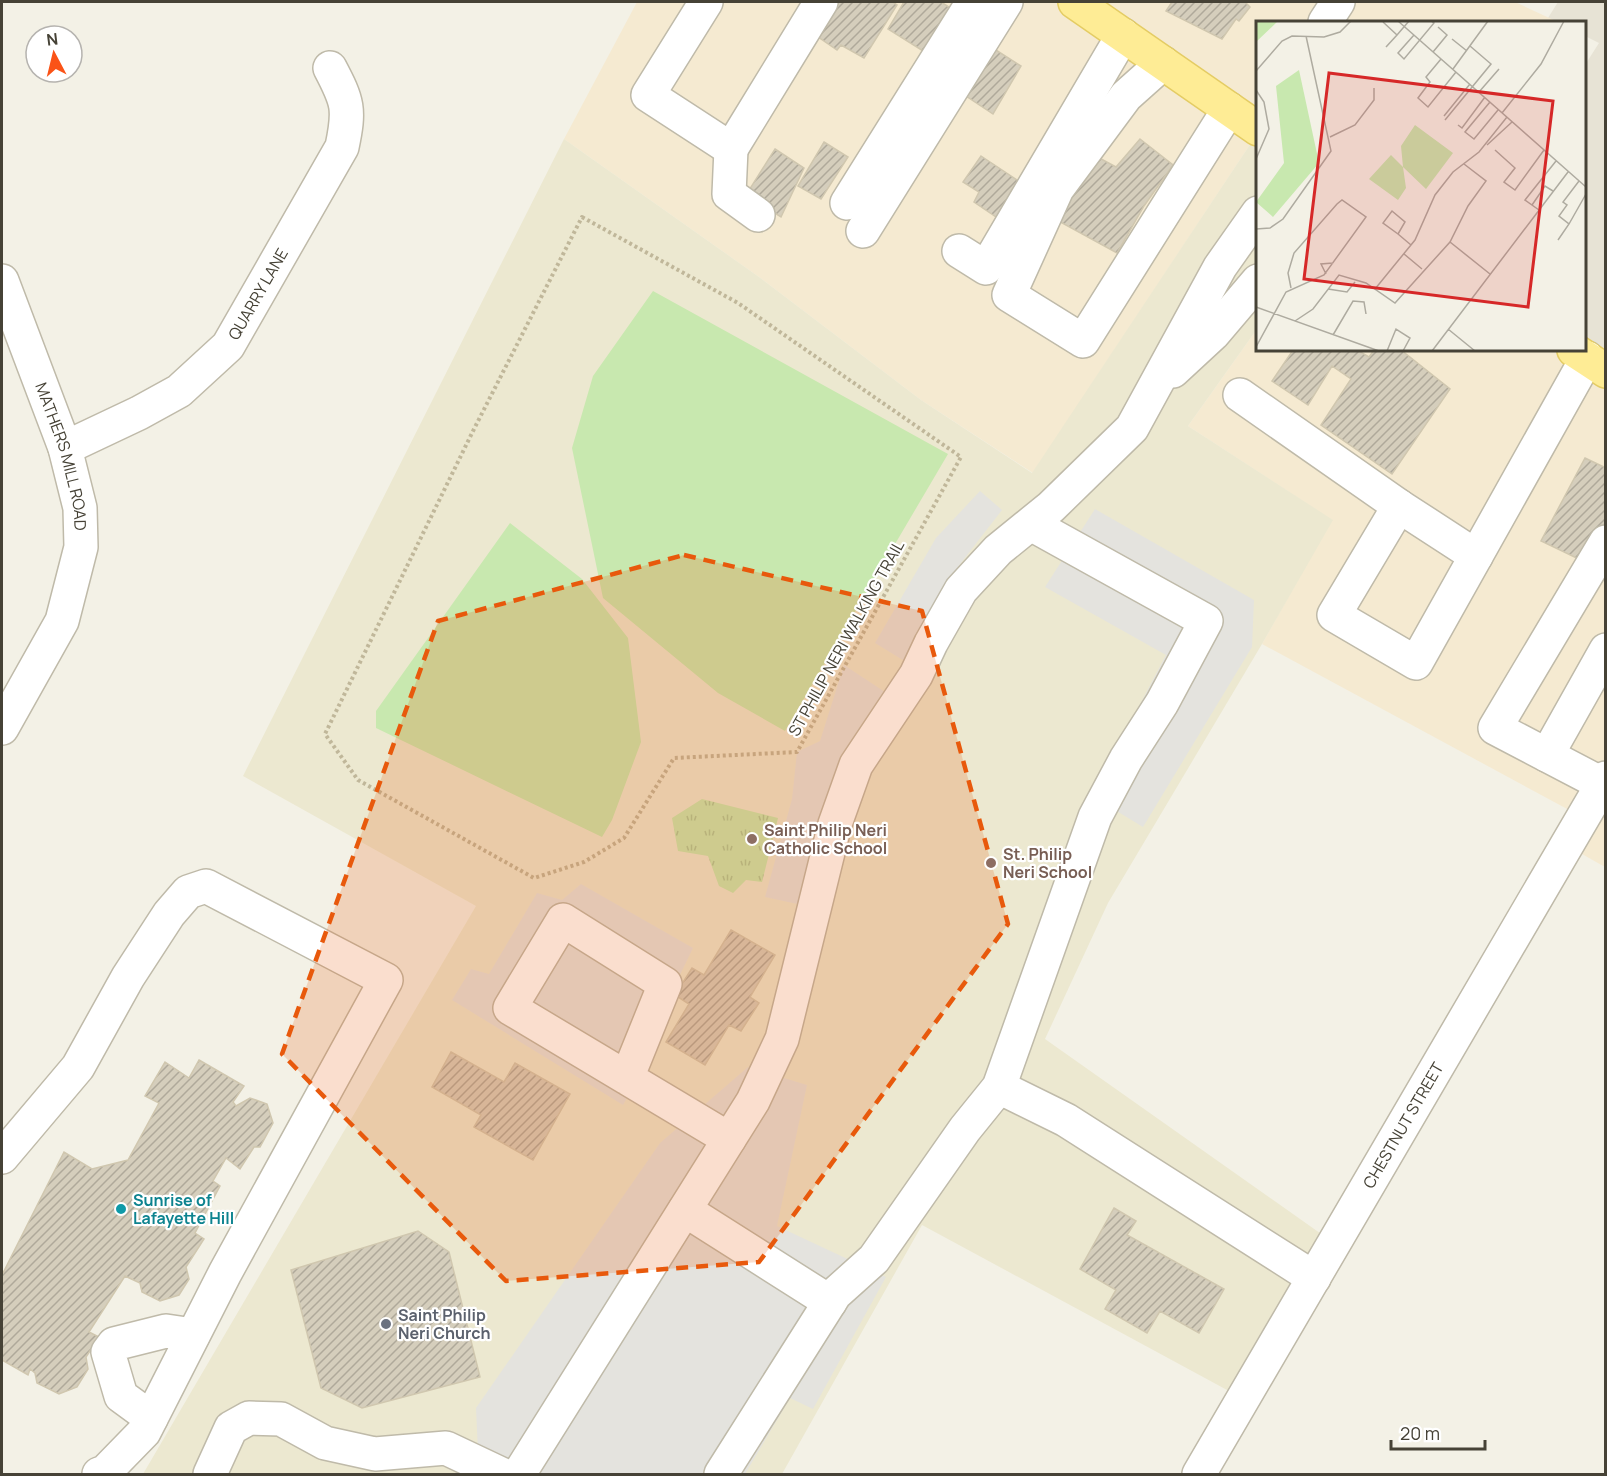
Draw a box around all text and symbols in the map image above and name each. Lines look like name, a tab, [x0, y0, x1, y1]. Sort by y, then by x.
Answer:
inset map	[1256, 21, 1586, 351]
north arrow	[24, 24, 84, 84]
text: N	[45, 27, 59, 51]
street label: QUARRY LANE	[223, 244, 293, 344]
street label: MATHERS MILL ROAD	[30, 379, 92, 531]
street label: ST PHILIP NERI WALKING TRAIL	[783, 536, 909, 740]
place label: Saint Philip Neri Catholic School	[764, 819, 887, 859]
marker: Saint Philip Neri Catholic School	[745, 832, 759, 846]
place label: St. Philip Neri School	[1003, 843, 1092, 883]
marker: St. Philip Neri School	[984, 856, 998, 870]
street label: CHESTNUT STREET	[1358, 1058, 1449, 1192]
place label: Sunrise of Lafayette Hill	[133, 1189, 234, 1229]
marker: Sunrise of Lafayette Hill	[114, 1202, 128, 1216]
place label: Saint Philip Neri Church	[398, 1304, 490, 1344]
marker: Saint Philip Neri Church	[379, 1317, 393, 1331]
scale bar	[1391, 1413, 1486, 1451]
text: 20 m	[1400, 1421, 1440, 1445]

